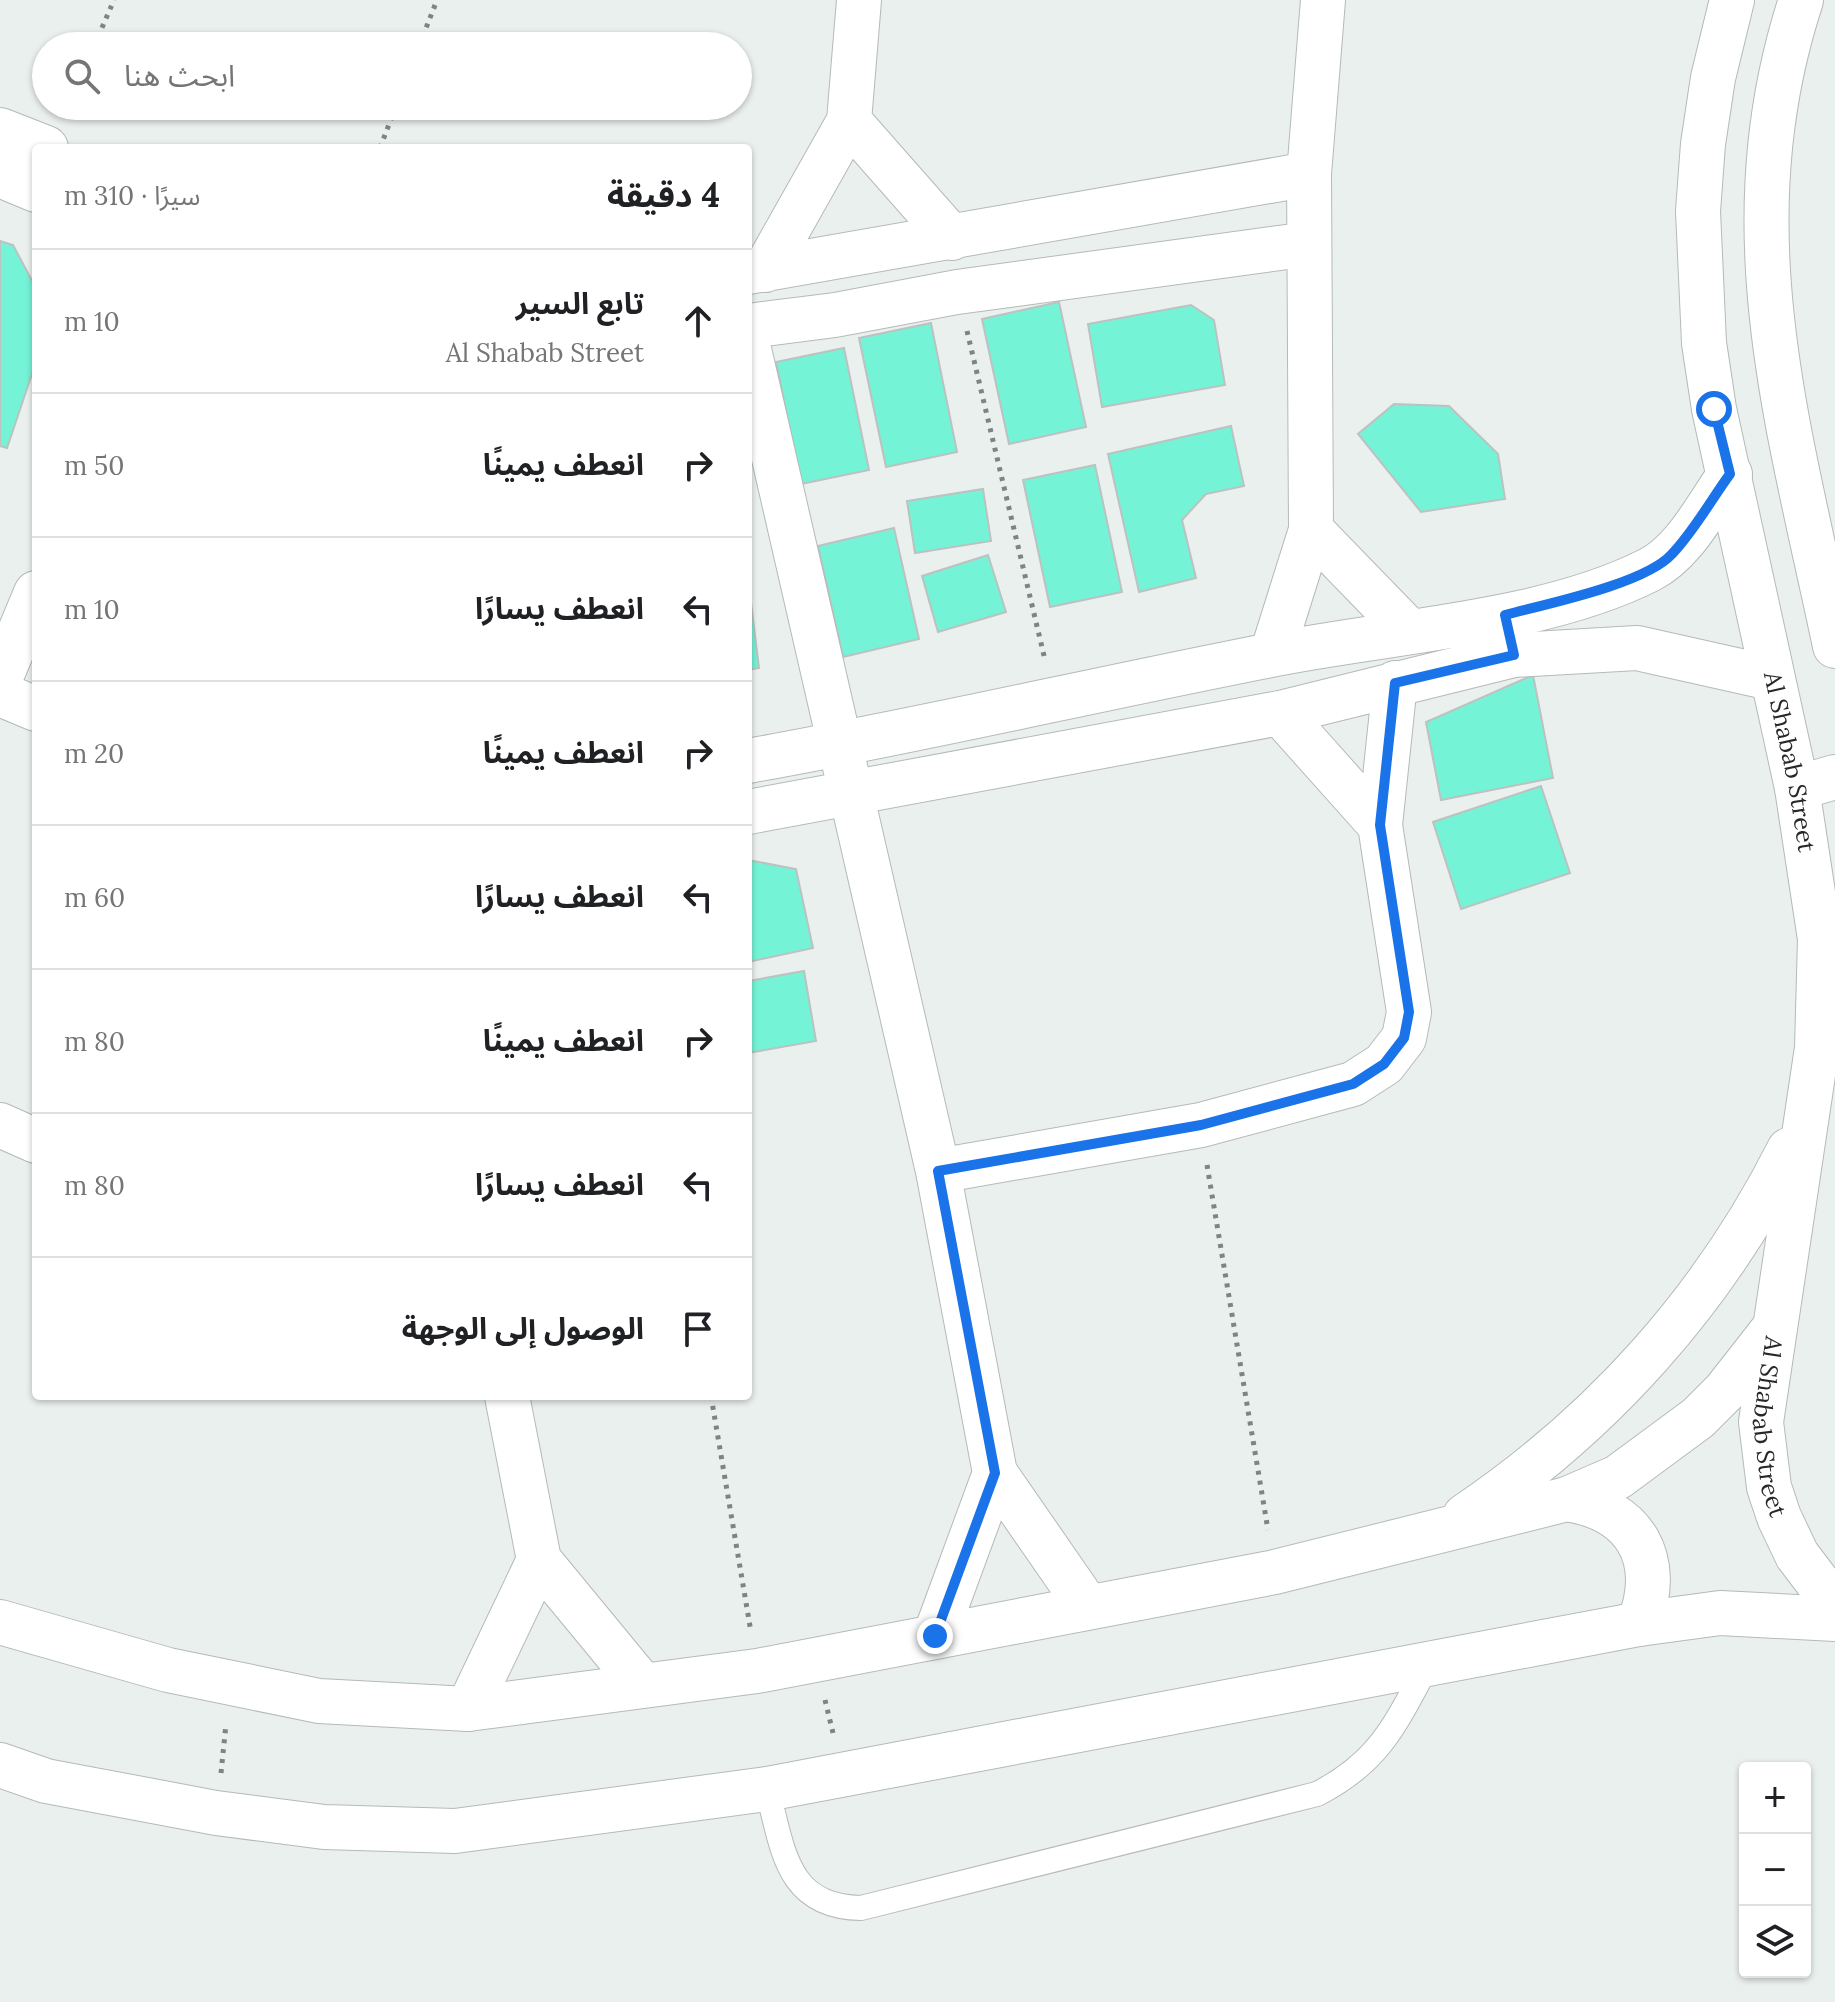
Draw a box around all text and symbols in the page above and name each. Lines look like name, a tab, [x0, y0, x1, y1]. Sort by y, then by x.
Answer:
search box	[32, 32, 752, 120]
icon: search	[60, 54, 104, 98]
text: ابحث هنا	[124, 56, 235, 94]
text: 4 دقيقة	[607, 173, 720, 216]
text: سيرًا · 310 m	[64, 179, 200, 212]
text: تابع السير	[516, 284, 644, 322]
icon: ahead	[676, 299, 720, 343]
text: 10 m	[64, 305, 120, 338]
text: Al Shabab Street	[446, 336, 644, 369]
route start	[1696, 391, 1732, 427]
icon: right	[676, 443, 720, 487]
text: انعطف يمينًا	[483, 445, 644, 483]
text: 50 m	[64, 449, 124, 482]
icon: left	[676, 587, 720, 631]
text: انعطف يسارًا	[475, 589, 644, 627]
text: 10 m	[64, 593, 120, 626]
street label: Al Shabab Street	[1757, 668, 1823, 855]
icon: right	[676, 731, 720, 775]
text: انعطف يمينًا	[483, 733, 644, 771]
text: 20 m	[64, 737, 124, 770]
icon: left	[676, 875, 720, 919]
text: انعطف يسارًا	[475, 877, 644, 915]
text: 60 m	[64, 881, 125, 914]
icon: right	[676, 1019, 720, 1063]
text: انعطف يمينًا	[483, 1021, 644, 1059]
text: 80 m	[64, 1025, 125, 1058]
icon: left	[676, 1163, 720, 1207]
text: انعطف يسارًا	[475, 1165, 644, 1203]
text: 80 m	[64, 1169, 125, 1202]
icon: arrive	[676, 1307, 720, 1351]
text: الوصول إلى الوجهة	[402, 1309, 644, 1347]
street label: Al Shabab Street	[1746, 1333, 1794, 1522]
route end	[917, 1618, 953, 1654]
map controls	[1739, 1762, 1811, 1978]
button: +	[1739, 1762, 1811, 1834]
button: −	[1739, 1834, 1811, 1906]
button: layers	[1739, 1906, 1811, 1978]

